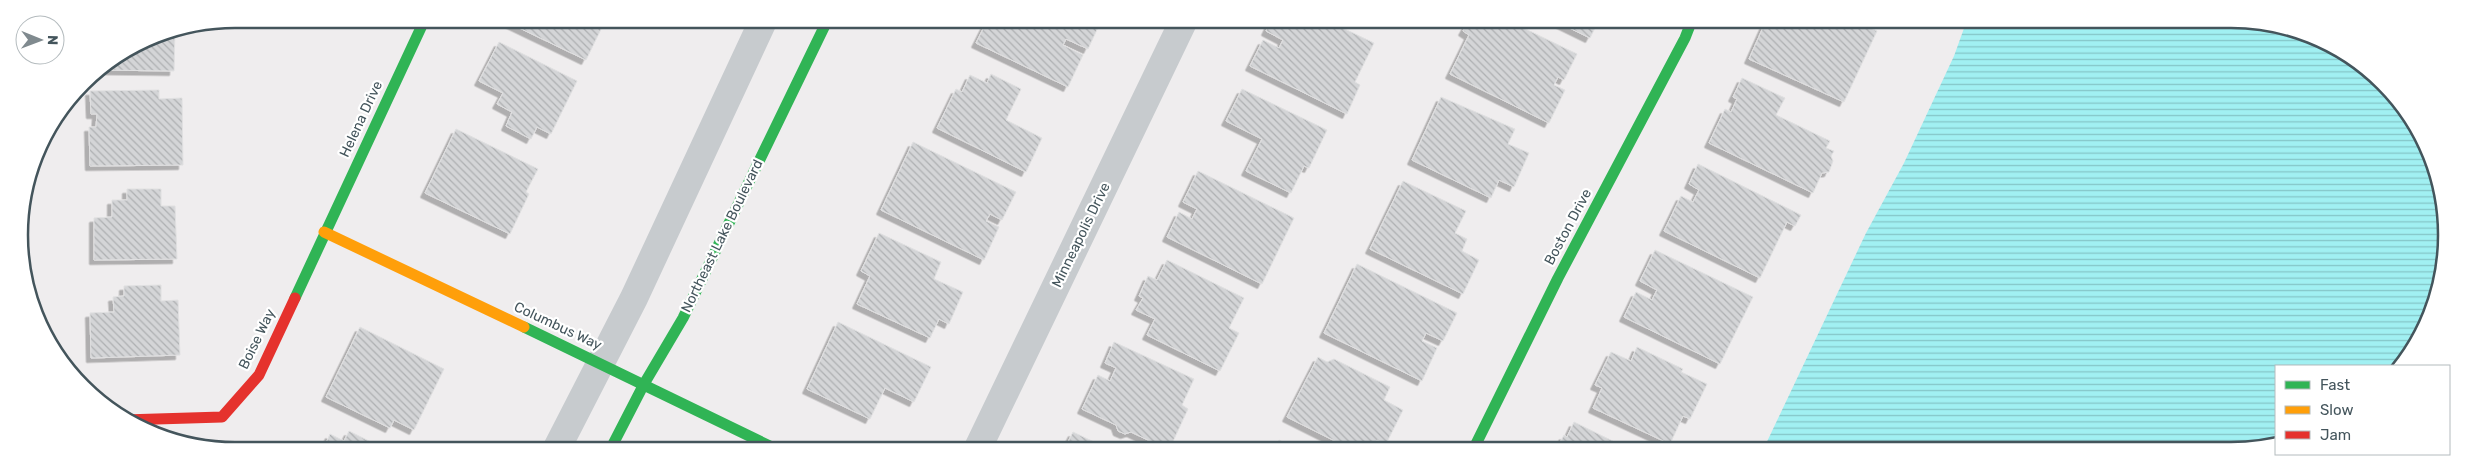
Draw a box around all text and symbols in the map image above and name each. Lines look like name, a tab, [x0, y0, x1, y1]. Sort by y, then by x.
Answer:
north arrow	[15, 15, 65, 65]
text: N	[44, 35, 61, 45]
street label: Helena Drive	[336, 78, 386, 160]
street label: Northeast Lake Boulevard	[678, 157, 766, 315]
street label: Minneapolis Drive	[1048, 180, 1114, 290]
street label: Boston Drive	[1541, 186, 1595, 268]
street label: Columbus Way	[511, 298, 605, 354]
street label: Boise Way	[235, 306, 279, 372]
legend	[2275, 365, 2450, 455]
text: Fast	[2320, 376, 2350, 394]
text: Slow	[2320, 401, 2353, 419]
text: Jam	[2320, 426, 2351, 444]

